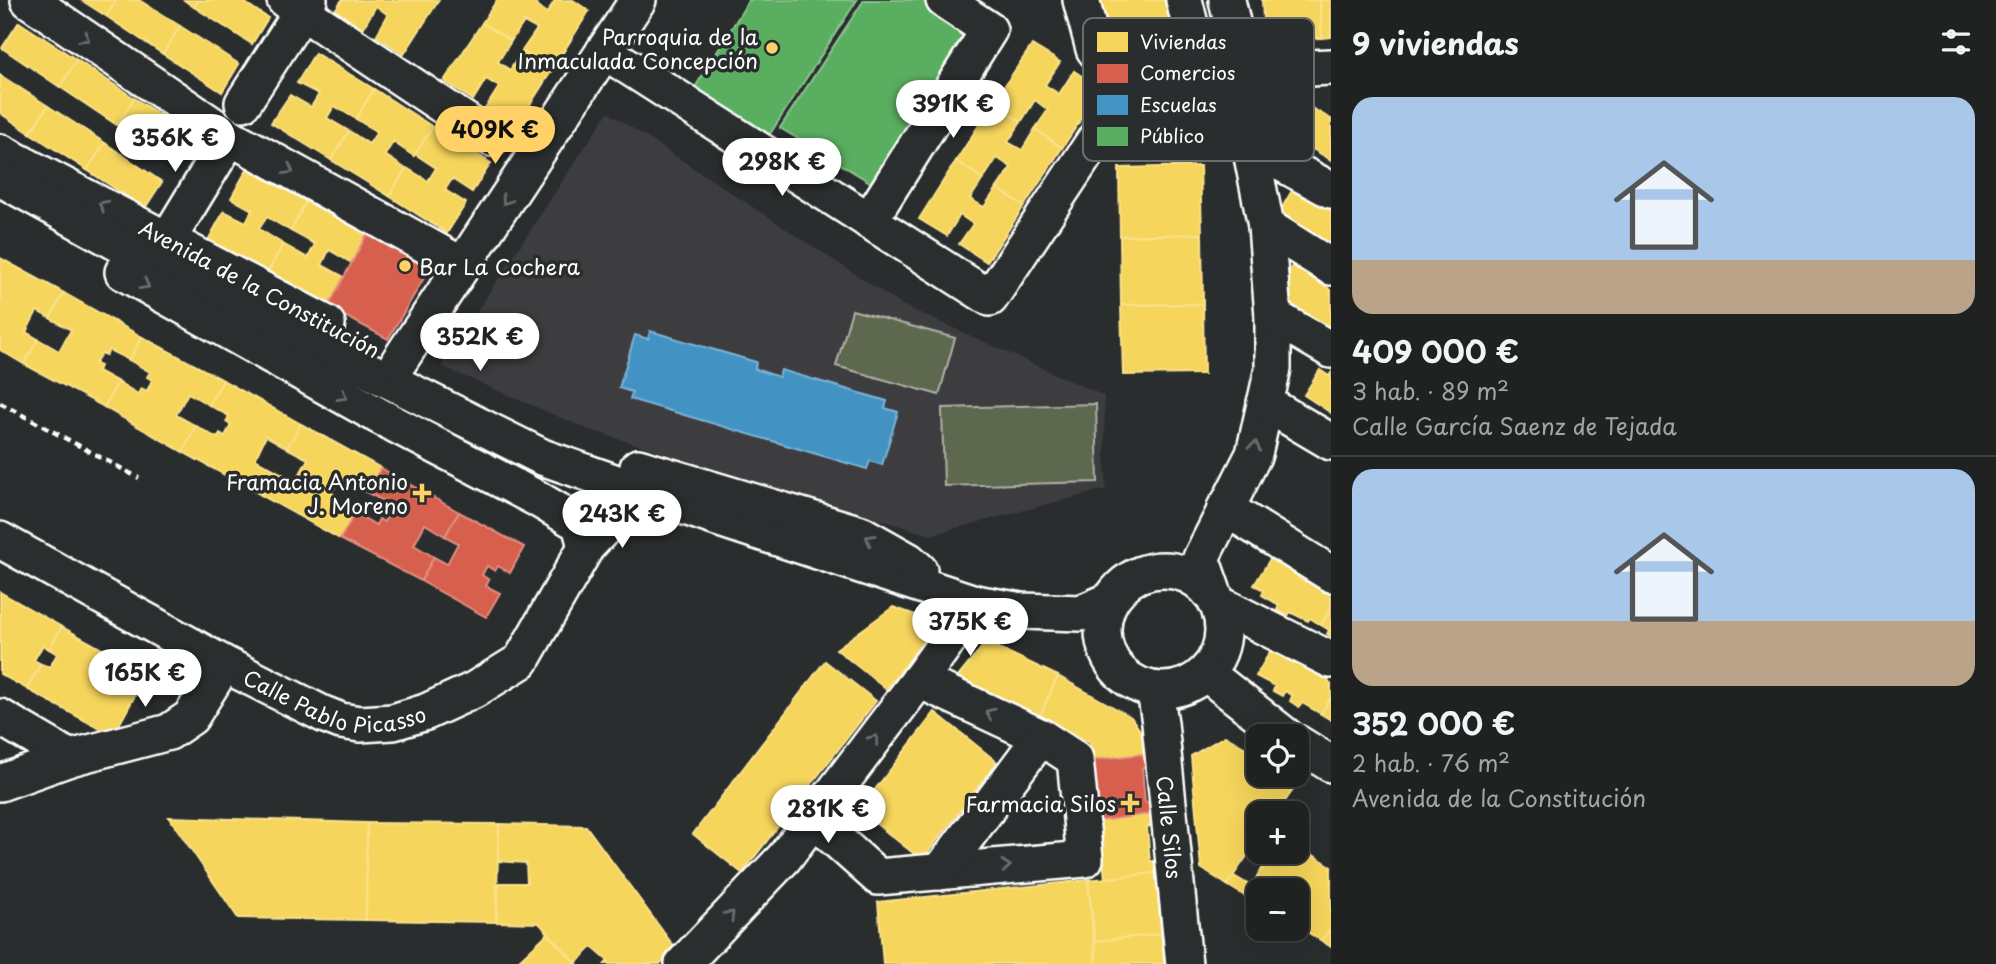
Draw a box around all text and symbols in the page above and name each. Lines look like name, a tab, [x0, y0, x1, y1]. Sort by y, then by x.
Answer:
legend	[1083, 18, 1314, 161]
place label: Parroquia de la Inmaculada Concepción	[518, 20, 759, 76]
text: 9 viviendas	[1352, 20, 1519, 65]
icon: filters	[1937, 23, 1975, 61]
text: Viviendas	[1140, 27, 1226, 55]
one-way arrow	[77, 30, 90, 43]
marker: Parroquia de la Inmaculada Concepción	[764, 40, 780, 56]
text: Comercios	[1140, 58, 1236, 86]
pin: 391K €	[896, 80, 1010, 140]
text: 391K €	[912, 85, 994, 120]
text: Escuelas	[1140, 90, 1217, 118]
pin: 409K €	[438, 106, 552, 166]
text: 409K €	[451, 111, 539, 146]
pin: 356K €	[118, 114, 232, 174]
text: 356K €	[131, 119, 219, 154]
text: Público	[1140, 121, 1204, 149]
pin: 298K €	[725, 138, 839, 198]
icon: home	[1601, 142, 1727, 268]
text: 298K €	[738, 143, 826, 178]
one-way arrow	[282, 162, 295, 175]
one-way arrow	[502, 192, 514, 205]
one-way arrow	[98, 200, 110, 214]
street label: Avenida de la Constitución	[134, 211, 386, 365]
place label: Bar La Cochera	[419, 250, 580, 282]
marker: Bar La Cochera	[397, 258, 413, 274]
one-way arrow	[138, 277, 150, 290]
pin: 352K €	[423, 314, 537, 373]
text: 352K €	[436, 318, 524, 353]
text: 409 000 €	[1352, 328, 1519, 373]
text: 3 hab. · 89 m²	[1352, 373, 1509, 408]
one-way arrow	[336, 388, 349, 401]
text: Calle García Saenz de Tejada	[1352, 408, 1677, 443]
one-way arrow	[1246, 441, 1261, 453]
place label: Framacia Antonio J. Moreno	[226, 465, 408, 521]
marker: Framacia Antonio J. Moreno	[414, 485, 430, 501]
pin: 243K €	[565, 490, 679, 550]
text: 243K €	[578, 495, 666, 530]
icon: home	[1601, 514, 1727, 640]
one-way arrow	[864, 534, 877, 547]
pin: 375K €	[913, 598, 1027, 658]
text: 375K €	[928, 603, 1012, 638]
pin: 165K €	[88, 650, 202, 709]
text: 165K €	[104, 654, 186, 689]
street label: Calle Pablo Picasso	[238, 661, 430, 741]
text: 352 000 €	[1352, 700, 1515, 745]
one-way arrow	[985, 708, 997, 722]
map controls	[1246, 724, 1309, 941]
button: locate	[1246, 724, 1309, 787]
one-way arrow	[866, 734, 878, 746]
text: 2 hab. · 76 m²	[1352, 745, 1510, 780]
street label: Calle Silos	[1149, 774, 1191, 880]
text: Avenida de la Constitución	[1352, 780, 1646, 815]
pin: 281K €	[771, 786, 885, 845]
place label: Farmacia Silos	[965, 787, 1116, 819]
text: 281K €	[787, 790, 869, 825]
marker: Farmacia Silos	[1122, 795, 1138, 811]
button: +	[1246, 801, 1309, 864]
one-way arrow	[1001, 859, 1012, 874]
button: −	[1246, 878, 1309, 941]
one-way arrow	[722, 910, 735, 923]

